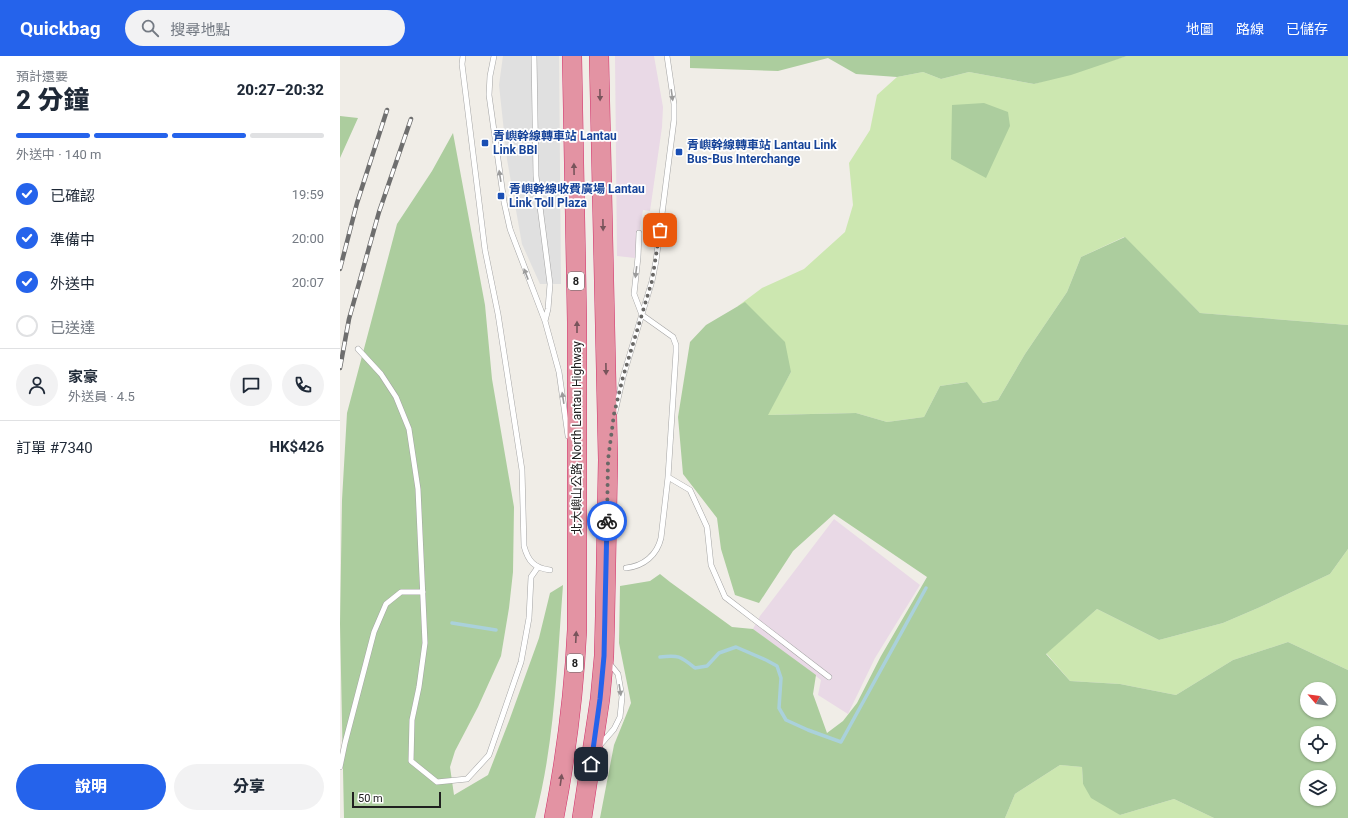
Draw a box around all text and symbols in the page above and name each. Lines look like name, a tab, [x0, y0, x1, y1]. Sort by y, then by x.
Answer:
search box	[125, 10, 405, 46]
text: Quickbag	[20, 17, 101, 40]
icon: search	[139, 17, 161, 39]
text: 搜尋地點	[171, 21, 231, 39]
text: 地圖	[1186, 21, 1214, 37]
text: 路線	[1236, 21, 1264, 37]
text: 已儲存	[1286, 21, 1328, 37]
text: 預計還要	[16, 69, 68, 84]
text: 20:27–20:32	[237, 81, 324, 99]
text: 2 分鐘	[16, 85, 89, 115]
one-way arrow	[669, 88, 675, 101]
one-way arrow	[597, 89, 603, 102]
place label: 青嶼幹線轉車站 Lantau Link BBI	[493, 129, 617, 157]
marker: 青嶼幹線轉車站 Lantau Link BBI	[480, 138, 490, 148]
place label: 青嶼幹線轉車站 Lantau Link Bus-Bus Interchange	[687, 138, 837, 166]
text: 外送中 · 140 m	[16, 147, 101, 162]
marker: 青嶼幹線轉車站 Lantau Link Bus-Bus Interchange	[674, 147, 684, 157]
one-way arrow	[571, 163, 578, 175]
one-way arrow	[497, 170, 503, 182]
place label: 青嶼幹線收費廣場 Lantau Link Toll Plaza	[509, 182, 645, 210]
icon: check	[16, 183, 38, 205]
text: 已確認	[50, 187, 95, 205]
text: 19:59	[292, 187, 324, 202]
marker: 青嶼幹線收費廣場 Lantau Link Toll Plaza	[496, 191, 506, 201]
pin	[643, 213, 677, 247]
one-way arrow	[599, 219, 606, 231]
icon: bag	[649, 219, 671, 241]
icon: check	[16, 227, 38, 249]
text: 準備中	[50, 231, 95, 249]
text: 20:00	[292, 231, 324, 246]
one-way arrow	[633, 266, 640, 278]
one-way arrow	[523, 268, 529, 280]
icon: check	[16, 271, 38, 293]
road number: 8	[568, 272, 584, 290]
text: 外送中	[50, 275, 95, 293]
text: 20:07	[292, 275, 324, 290]
text: 已送達	[50, 319, 95, 337]
one-way arrow	[574, 320, 580, 333]
street label: 北大嶼山公路 North Lantau Highway	[570, 341, 584, 535]
one-way arrow	[602, 363, 609, 375]
button: person	[16, 364, 58, 406]
button: chat	[230, 364, 272, 406]
button: phone	[282, 364, 324, 406]
text: 家豪	[68, 368, 98, 386]
text: 外送員 · 4.5	[68, 389, 135, 404]
one-way arrow	[560, 392, 566, 405]
text: HK$426	[269, 438, 324, 456]
text: 訂單 #7340	[16, 439, 93, 457]
courier	[587, 501, 627, 541]
icon: bike	[596, 510, 618, 532]
one-way arrow	[573, 631, 580, 643]
road number: 8	[567, 654, 583, 672]
north arrow	[1300, 682, 1336, 718]
map controls	[1300, 682, 1336, 806]
one-way arrow	[617, 684, 623, 696]
button: locate	[1300, 726, 1336, 762]
pin	[574, 747, 608, 781]
icon: home	[580, 753, 602, 775]
button: 說明	[16, 764, 166, 810]
button: 分享	[174, 764, 324, 810]
button: layers	[1300, 770, 1336, 806]
one-way arrow	[558, 774, 564, 786]
scale bar	[352, 790, 441, 809]
text: 50 m	[358, 792, 383, 805]

